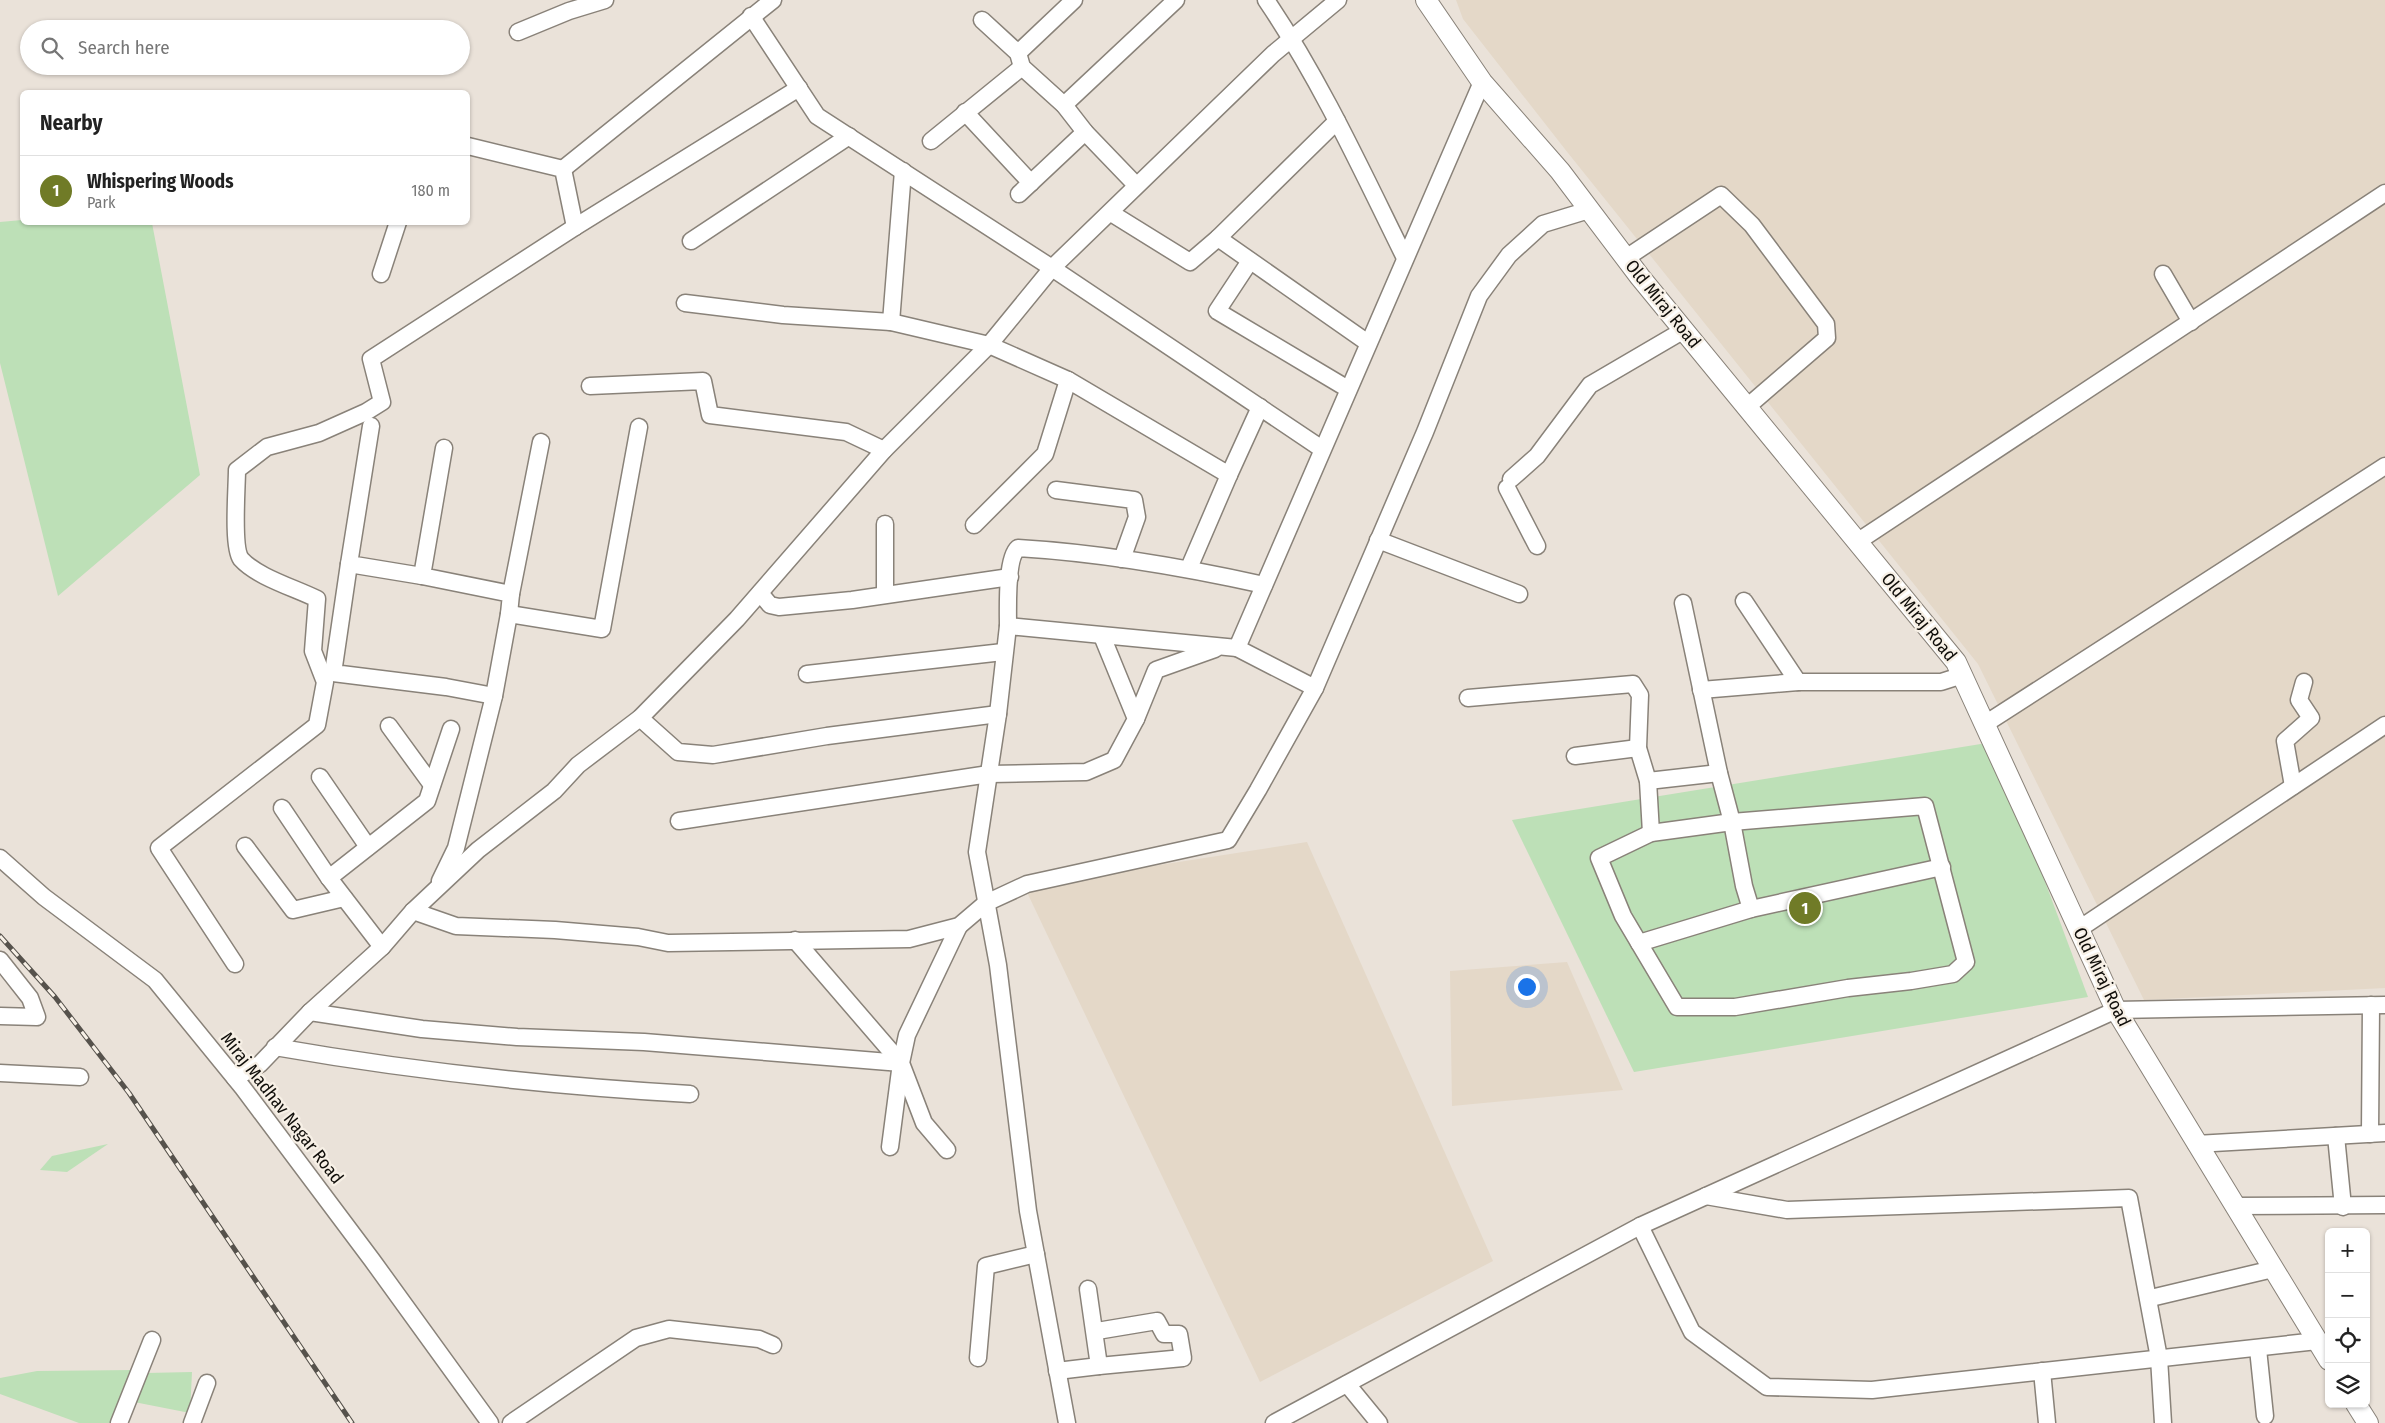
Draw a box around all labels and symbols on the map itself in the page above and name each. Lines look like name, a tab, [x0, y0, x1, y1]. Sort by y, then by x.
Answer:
street label: Old Miraj Road	[1621, 255, 1705, 353]
street label: Old Miraj Road	[1877, 568, 1961, 666]
pin: 1	[1789, 889, 1821, 927]
street label: Old Miraj Road	[2069, 924, 2135, 1030]
your location	[1514, 974, 1540, 1000]
street label: Miraj Madhav Nagar Road	[216, 1028, 348, 1188]

